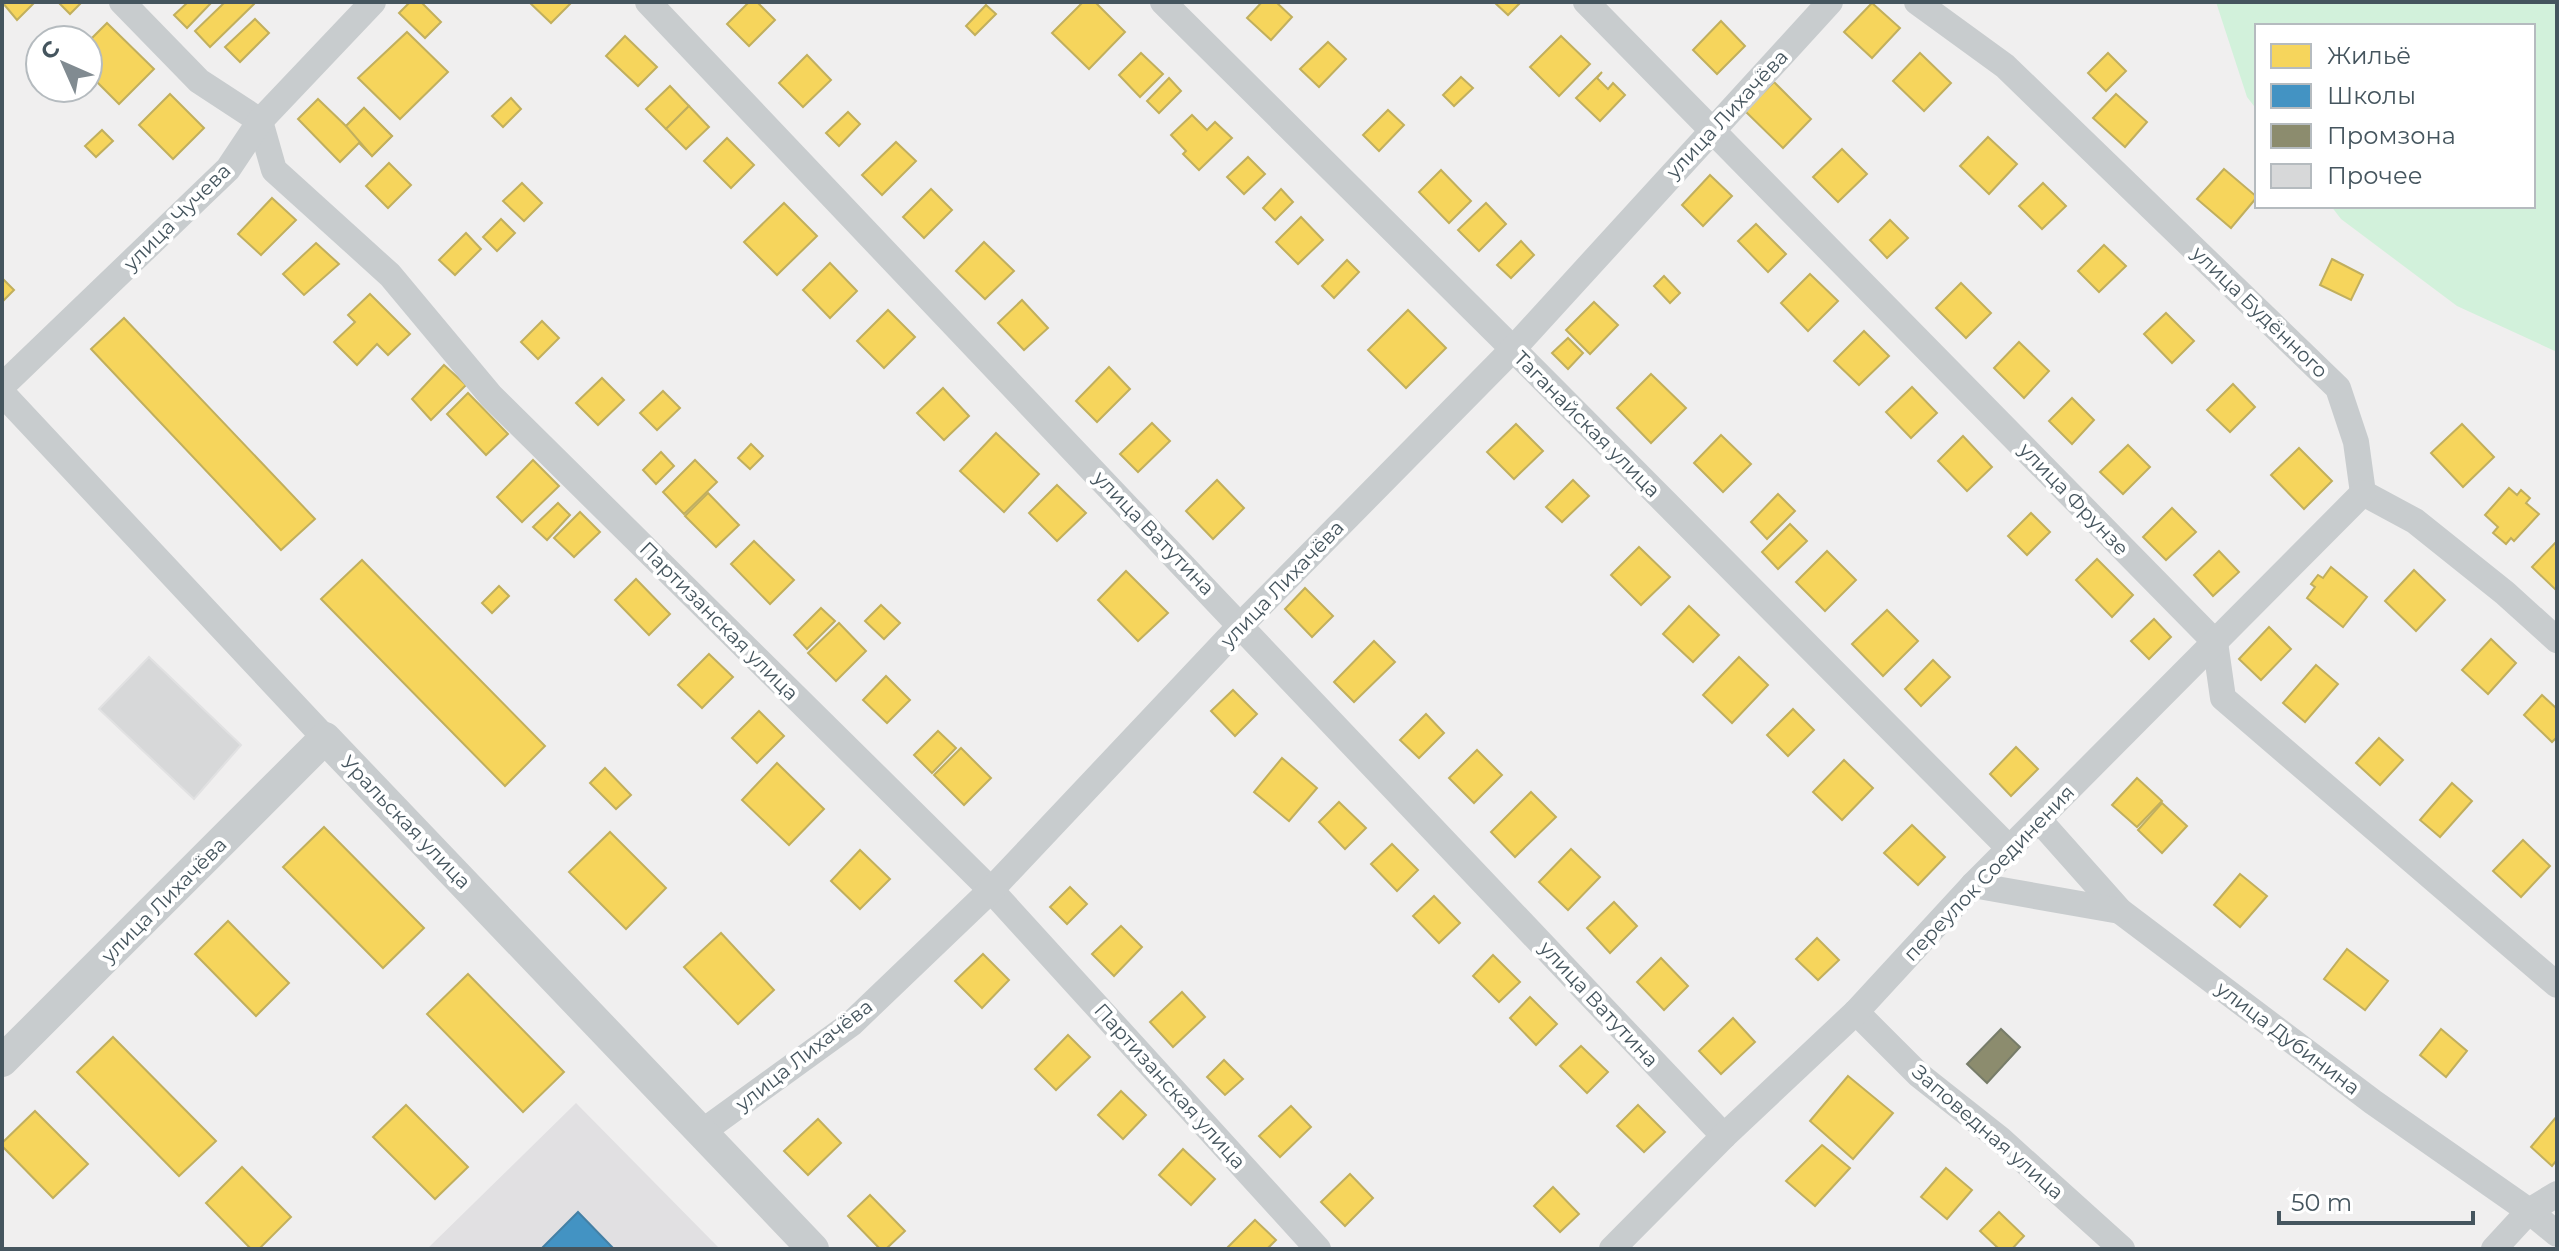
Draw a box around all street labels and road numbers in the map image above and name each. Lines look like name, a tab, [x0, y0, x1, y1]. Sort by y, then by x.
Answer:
street label: улица Лихачёва	[1660, 45, 1793, 184]
street label: улица Чучева	[118, 159, 235, 276]
street label: улица Будённого	[2186, 240, 2333, 383]
street label: Таганайская улица	[1509, 346, 1665, 502]
street label: улица Фрунзе	[2014, 437, 2134, 560]
street label: улица Ватутина	[1088, 465, 1219, 600]
street label: улица Лихачёва	[1215, 515, 1349, 653]
street label: Партизанская улица	[635, 537, 803, 705]
street label: Уральская улица	[336, 750, 476, 894]
street label: переулок Соединения	[1899, 780, 2079, 966]
street label: улица Лихачёва	[96, 832, 232, 968]
street label: улица Ватутина	[1534, 935, 1663, 1072]
street label: улица Дубинина	[2211, 976, 2364, 1100]
street label: улица Лихачёва	[730, 994, 877, 1117]
street label: Партизанская улица	[1089, 998, 1251, 1174]
street label: Заповедная улица	[1907, 1060, 2069, 1204]

